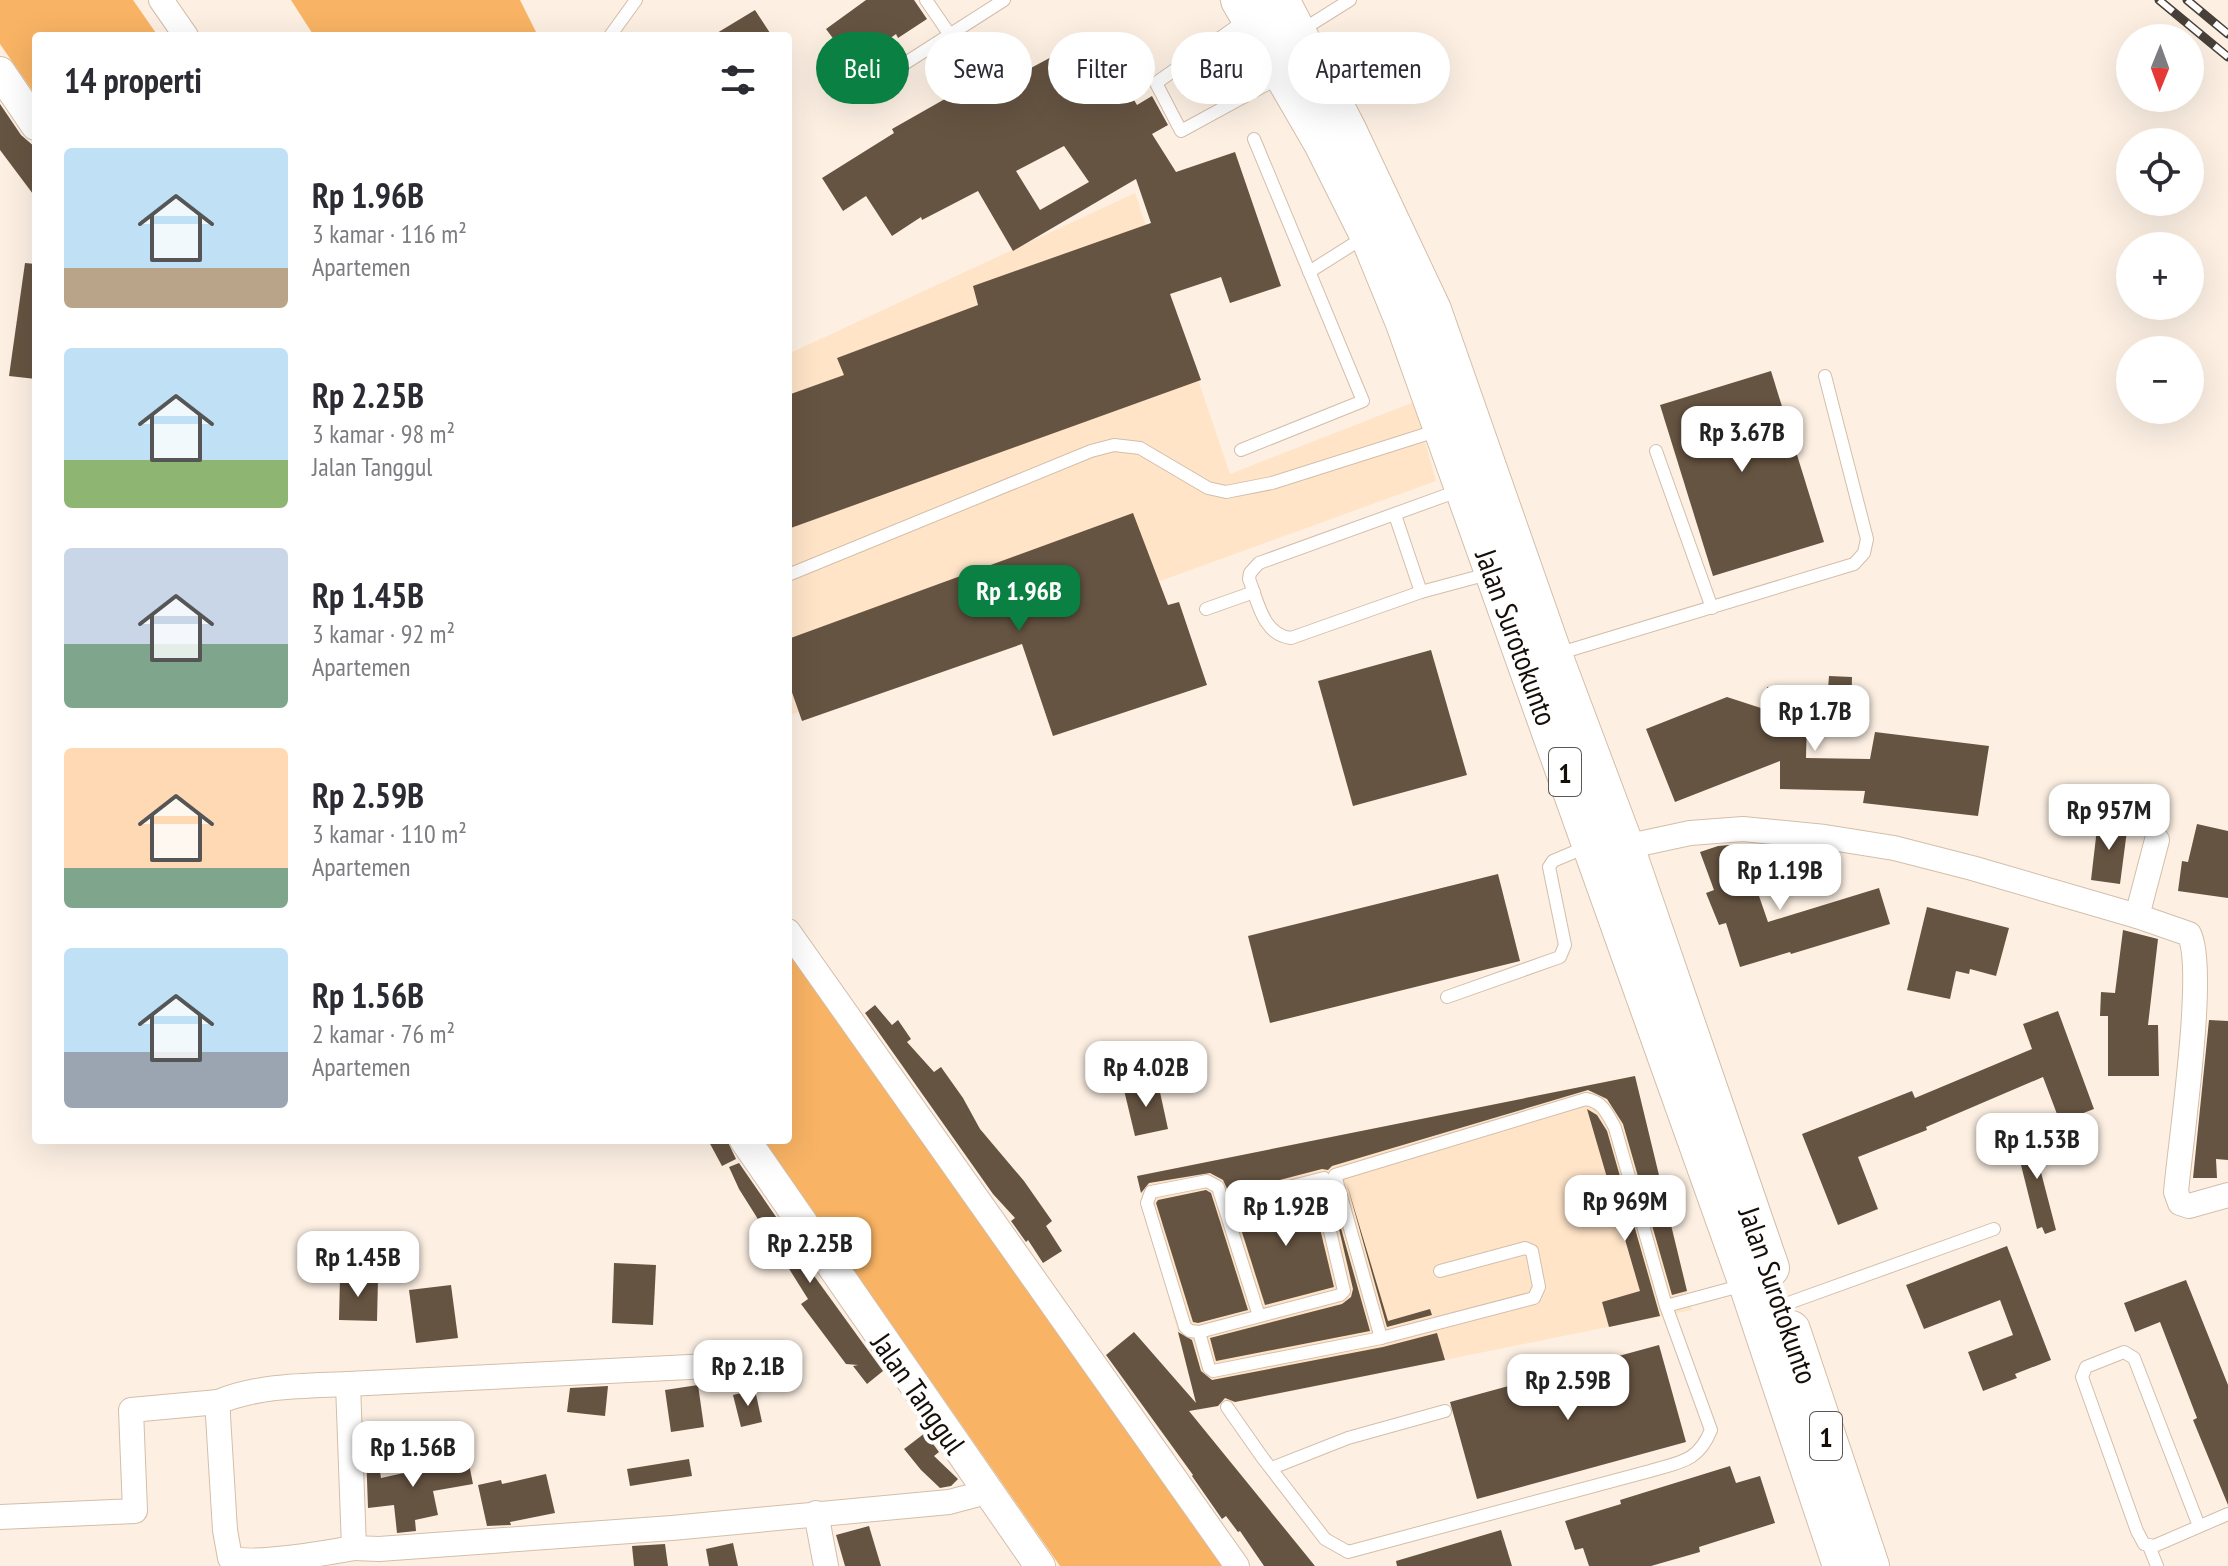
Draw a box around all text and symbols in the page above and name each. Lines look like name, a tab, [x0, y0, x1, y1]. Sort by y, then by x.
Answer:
north arrow	[2116, 24, 2204, 112]
map controls	[2116, 24, 2204, 424]
chip: Beli	[816, 32, 909, 104]
chip: Sewa	[925, 32, 1032, 104]
chip: Filter	[1048, 32, 1155, 104]
chip: Baru	[1171, 32, 1272, 104]
chip: Apartemen	[1288, 32, 1450, 104]
text: 14 properti	[64, 58, 202, 102]
icon: filters	[716, 58, 760, 102]
button: locate	[2116, 128, 2204, 216]
text: Rp 1.96B	[312, 173, 424, 217]
icon: home	[128, 180, 224, 276]
text: 3 kamar · 116 m²	[312, 217, 467, 250]
button: +	[2116, 232, 2204, 320]
text: Apartemen	[312, 250, 411, 283]
button: −	[2116, 336, 2204, 424]
text: Rp 2.25B	[312, 373, 424, 417]
icon: home	[128, 380, 224, 476]
pin: Rp 3.67B	[1659, 406, 1825, 474]
text: Rp 3.67B	[1699, 415, 1785, 448]
text: 3 kamar · 98 m²	[312, 417, 455, 450]
text: Jalan Tanggul	[312, 450, 432, 483]
street label: Jalan Surotokunto	[1467, 543, 1567, 730]
pin: Rp 1.96B	[936, 565, 1102, 633]
text: Rp 1.45B	[312, 573, 424, 617]
text: Rp 1.96B	[976, 574, 1062, 607]
icon: home	[128, 580, 224, 676]
text: 3 kamar · 92 m²	[312, 617, 455, 650]
text: Apartemen	[312, 650, 411, 683]
pin: Rp 1.7B	[1741, 685, 1889, 753]
text: Rp 1.7B	[1778, 694, 1852, 727]
road number: 1	[1549, 748, 1581, 796]
text: Rp 2.59B	[312, 773, 424, 817]
icon: home	[128, 780, 224, 876]
pin: Rp 957M	[2035, 784, 2183, 852]
text: Rp 957M	[2067, 793, 2151, 826]
text: 3 kamar · 110 m²	[312, 817, 467, 850]
pin: Rp 1.19B	[1697, 844, 1863, 912]
text: Apartemen	[312, 850, 411, 883]
text: Rp 1.19B	[1737, 853, 1823, 886]
text: Rp 1.56B	[312, 973, 424, 1017]
icon: home	[128, 980, 224, 1076]
text: 2 kamar · 76 m²	[312, 1017, 455, 1050]
pin: Rp 4.02B	[1063, 1041, 1229, 1109]
text: Apartemen	[312, 1050, 411, 1083]
text: Rp 4.02B	[1103, 1050, 1189, 1083]
pin: Rp 1.53B	[1954, 1113, 2120, 1181]
text: Rp 1.53B	[1994, 1122, 2080, 1155]
pin: Rp 969M	[1551, 1175, 1699, 1243]
pin: Rp 1.92B	[1203, 1180, 1369, 1248]
text: Rp 969M	[1583, 1184, 1667, 1217]
text: Rp 1.92B	[1243, 1189, 1329, 1222]
street label: Jalan Surotokunto	[1730, 1200, 1827, 1389]
pin: Rp 2.25B	[727, 1217, 893, 1285]
text: Rp 2.25B	[767, 1226, 853, 1259]
pin: Rp 1.45B	[275, 1231, 441, 1299]
text: Rp 1.45B	[315, 1240, 401, 1273]
street label: Jalan Tanggul	[863, 1324, 975, 1461]
pin: Rp 2.1B	[674, 1340, 822, 1408]
text: Rp 2.1B	[711, 1349, 785, 1382]
pin: Rp 2.59B	[1485, 1354, 1651, 1422]
text: Rp 2.59B	[1525, 1363, 1611, 1396]
road number: 1	[1810, 1412, 1842, 1460]
pin: Rp 1.56B	[330, 1421, 496, 1489]
text: Rp 1.56B	[370, 1430, 456, 1463]

